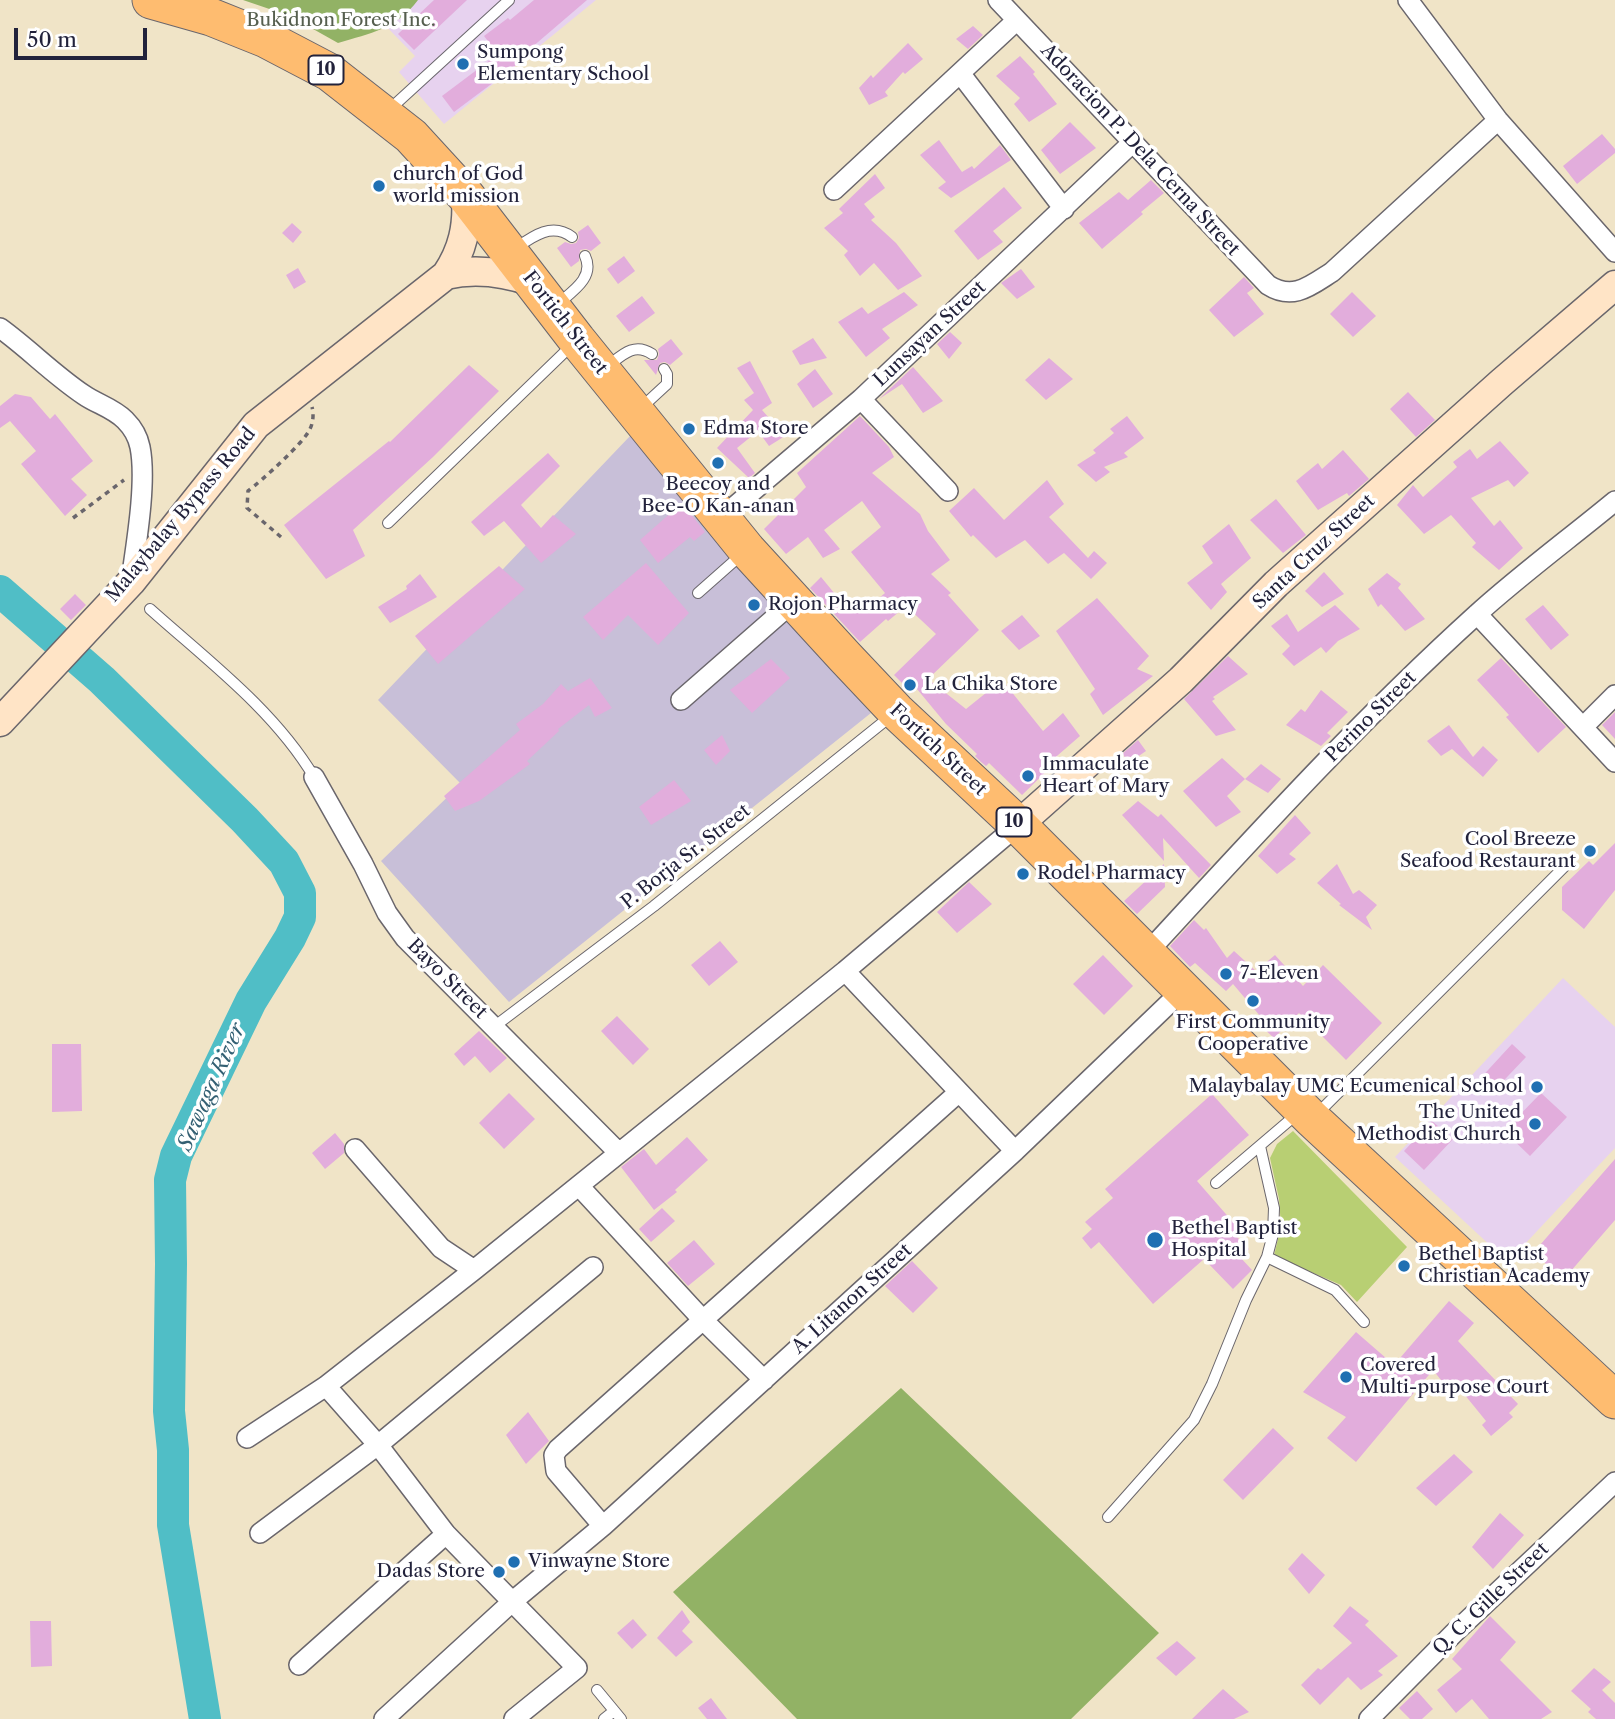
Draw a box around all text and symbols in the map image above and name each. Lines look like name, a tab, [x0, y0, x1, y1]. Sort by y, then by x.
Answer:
park label: Bukidnon Forest Inc.	[246, 10, 436, 32]
scale bar	[18, 14, 150, 58]
text: 50 m	[27, 27, 77, 52]
street label: Adoracion P. Dela Cerna Street	[1036, 39, 1244, 261]
place label: Sumpong Elementary School	[477, 42, 649, 86]
road number: 10	[308, 56, 344, 84]
marker: Sumpong Elementary School	[455, 56, 471, 72]
place label: church of God world mission	[393, 164, 523, 208]
marker: church of God world mission	[371, 178, 387, 194]
street label: Fortich Street	[518, 267, 612, 379]
street label: Lunsayan Street	[869, 276, 991, 392]
place label: Edma Store	[703, 418, 809, 440]
marker: Edma Store	[681, 421, 697, 437]
street label: Malaybalay Bypass Road	[101, 423, 261, 607]
marker: Beecoy and Bee-O Kan-anan	[710, 455, 726, 471]
place label: Beecoy and Bee-O Kan-anan	[641, 474, 795, 518]
street label: Santa Cruz Street	[1248, 490, 1380, 614]
place label: Rojon Pharmacy	[768, 594, 918, 616]
marker: Rojon Pharmacy	[746, 597, 762, 613]
street label: Perino Street	[1321, 667, 1421, 767]
place label: La Chika Store	[924, 674, 1058, 696]
marker: La Chika Store	[902, 677, 918, 693]
street label: Fortich Street	[885, 699, 991, 801]
place label: Immaculate Heart of Mary	[1042, 754, 1169, 798]
marker: Immaculate Heart of Mary	[1020, 768, 1036, 784]
street label: P. Borja Sr. Street	[617, 800, 755, 914]
road number: 10	[996, 808, 1032, 836]
place label: Cool Breeze Seafood Restaurant	[1400, 829, 1576, 873]
marker: Cool Breeze Seafood Restaurant	[1582, 843, 1598, 859]
place label: Rodel Pharmacy	[1037, 863, 1186, 885]
marker: Rodel Pharmacy	[1015, 866, 1031, 882]
street label: Bayo Street	[402, 934, 492, 1024]
place label: 7-Eleven	[1240, 963, 1319, 985]
marker: 7-Eleven	[1218, 966, 1234, 982]
marker: First Community Cooperative	[1245, 993, 1261, 1009]
place label: First Community Cooperative	[1176, 1012, 1330, 1056]
water label: Sawaga River	[173, 1019, 251, 1155]
place label: Malaybalay UMC Ecumenical School	[1189, 1076, 1523, 1098]
marker: Malaybalay UMC Ecumenical School	[1529, 1079, 1545, 1095]
place label: The United Methodist Church	[1356, 1102, 1521, 1146]
marker: The United Methodist Church	[1527, 1116, 1543, 1132]
place label: Bethel Baptist Hospital	[1171, 1218, 1297, 1262]
marker: Bethel Baptist Hospital	[1145, 1230, 1165, 1250]
street label: A. Litanon Street	[787, 1239, 917, 1359]
place label: Bethel Baptist Christian Academy	[1418, 1244, 1590, 1288]
marker: Bethel Baptist Christian Academy	[1396, 1258, 1412, 1274]
place label: Covered Multi-purpose Court	[1360, 1355, 1549, 1399]
marker: Covered Multi-purpose Court	[1338, 1369, 1354, 1385]
street label: Q. C. Gille Street	[1428, 1538, 1554, 1660]
place label: Vinwayne Store	[528, 1551, 670, 1573]
marker: Vinwayne Store	[506, 1554, 522, 1570]
place label: Dadas Store	[377, 1561, 485, 1583]
marker: Dadas Store	[491, 1564, 507, 1580]

